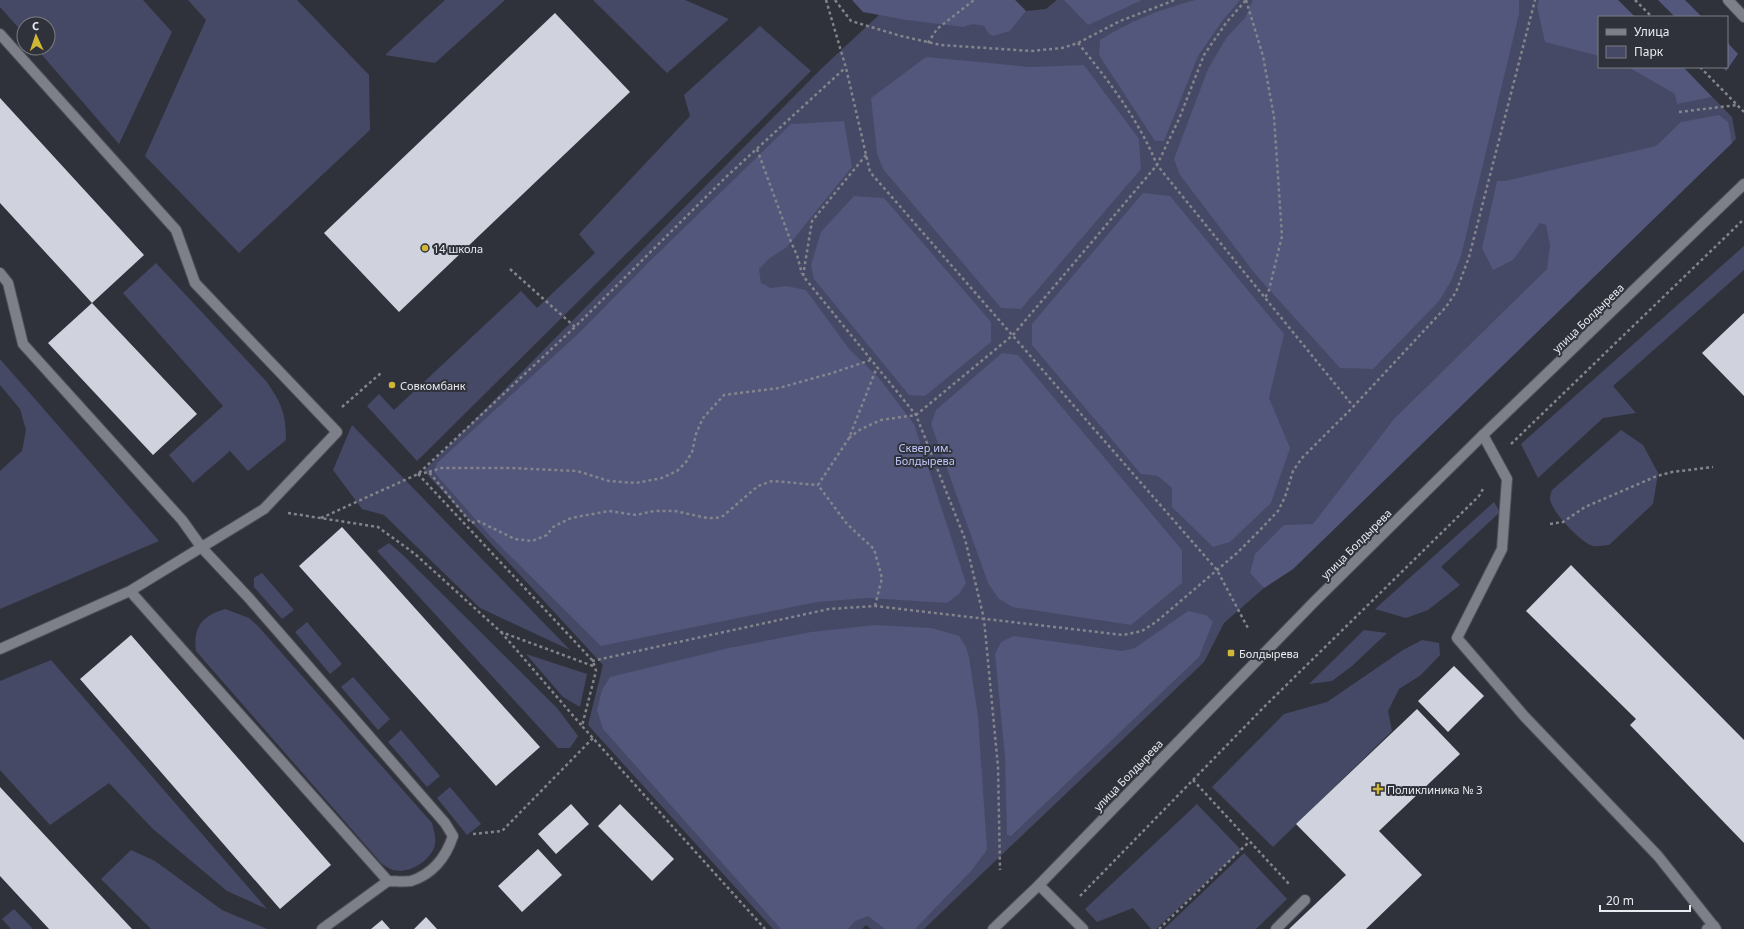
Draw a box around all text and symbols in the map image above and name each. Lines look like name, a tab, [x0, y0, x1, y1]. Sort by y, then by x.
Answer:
north arrow	[16, 16, 56, 56]
legend	[1598, 16, 1728, 68]
text: С	[32, 18, 39, 33]
text: Улица	[1634, 23, 1669, 40]
text: Парк	[1634, 43, 1664, 60]
place label: 14 школа	[433, 241, 483, 256]
marker: 14 школа	[420, 243, 430, 253]
street label: улица Болдырева	[1549, 280, 1627, 356]
place label: Совкомбанк	[400, 378, 466, 393]
marker: Совкомбанк	[387, 380, 397, 390]
park label: Сквер им. Болдырева	[895, 440, 955, 468]
street label: улица Болдырева	[1318, 506, 1394, 582]
place label: Болдырева	[1239, 646, 1299, 661]
marker: Болдырева	[1226, 648, 1236, 658]
street label: улица Болдырева	[1090, 736, 1166, 814]
place label: Поликлиника № 3	[1387, 782, 1483, 797]
marker: Поликлиника № 3	[1372, 783, 1384, 795]
scale bar	[1600, 887, 1690, 913]
text: 20 m	[1606, 892, 1634, 909]

